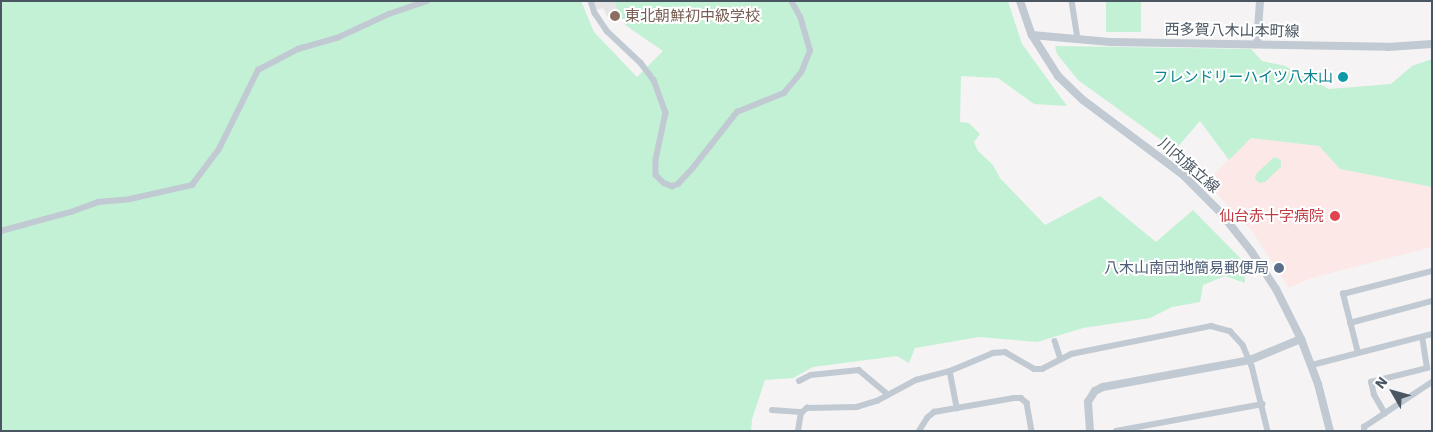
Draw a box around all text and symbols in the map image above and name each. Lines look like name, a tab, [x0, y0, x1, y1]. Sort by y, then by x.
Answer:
place label: 東北朝鮮初中級学校	[625, 7, 760, 25]
marker: 東北朝鮮初中級学校	[609, 10, 621, 22]
street label: 西多賀八木山本町線	[1164, 20, 1300, 40]
place label: フレンドリーハイツ八木山	[1153, 68, 1333, 86]
marker: フレンドリーハイツ八木山	[1337, 71, 1349, 83]
street label: 川内旗立線	[1155, 134, 1223, 196]
place label: 仙台赤十字病院	[1219, 207, 1324, 225]
marker: 仙台赤十字病院	[1328, 209, 1342, 223]
place label: 八木山南団地簡易郵便局	[1104, 259, 1269, 277]
marker: 八木山南団地簡易郵便局	[1273, 262, 1285, 274]
north arrow	[1368, 367, 1418, 417]
text: N	[1371, 373, 1391, 392]

